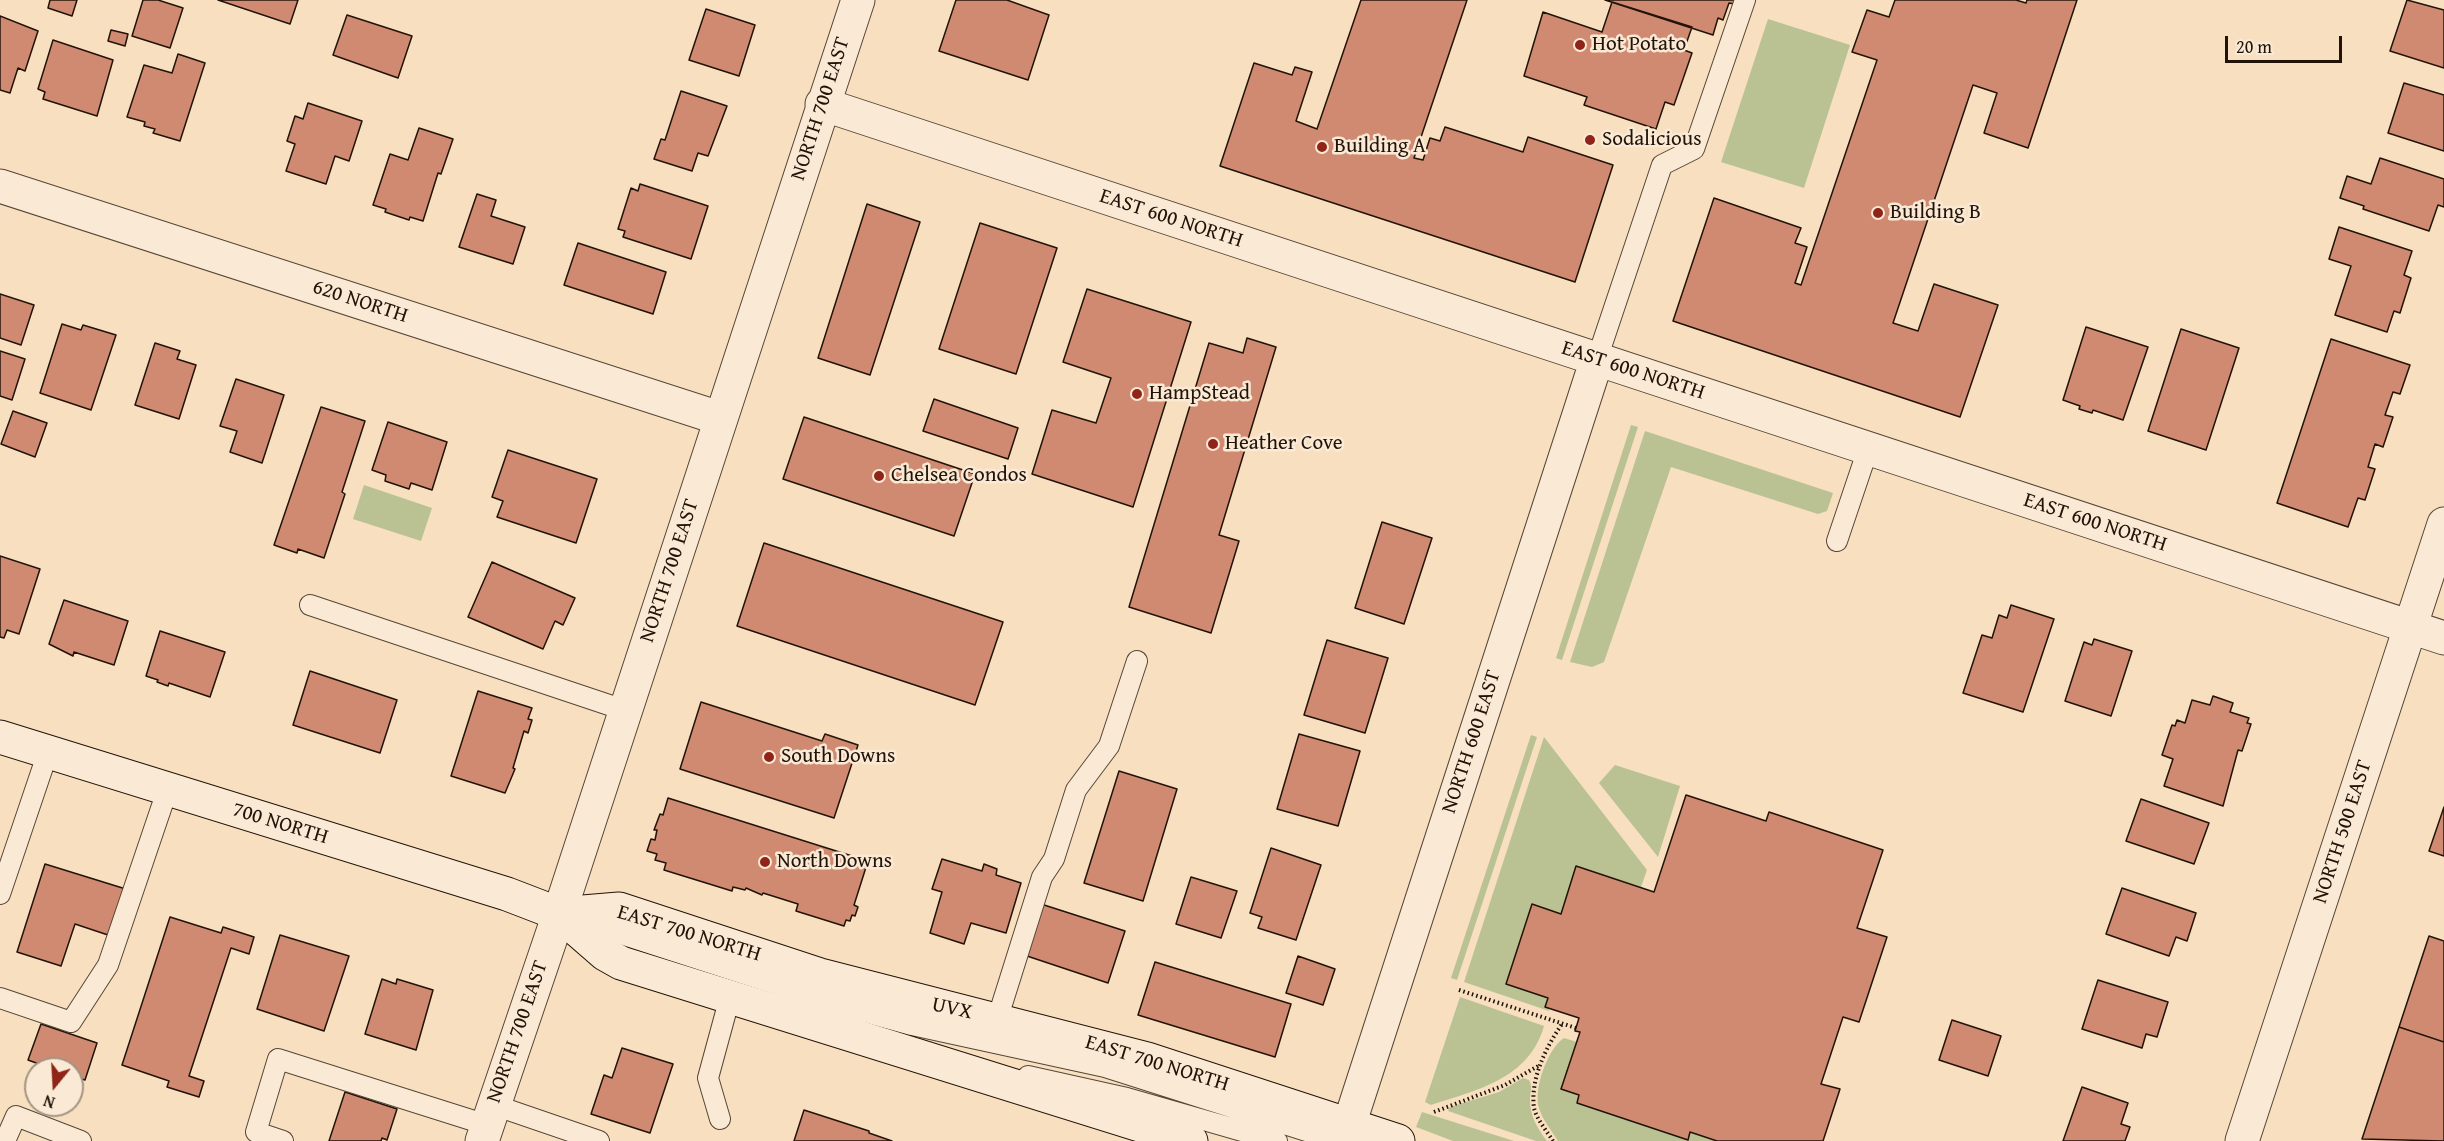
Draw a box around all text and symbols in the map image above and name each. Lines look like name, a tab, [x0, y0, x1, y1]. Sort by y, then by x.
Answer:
scale bar	[2228, 24, 2345, 62]
place label: Hot Potato	[1592, 32, 1686, 58]
text: 20 m	[2236, 33, 2272, 60]
street label: NORTH 700 EAST	[786, 34, 856, 184]
marker: Hot Potato	[1573, 38, 1587, 52]
place label: Sodalicious	[1602, 127, 1702, 153]
marker: Sodalicious	[1583, 133, 1597, 147]
place label: Building A	[1334, 134, 1426, 160]
marker: Building A	[1315, 140, 1329, 154]
street label: EAST 600 NORTH	[1096, 184, 1246, 254]
place label: Building B	[1890, 200, 1981, 226]
marker: Building B	[1871, 206, 1885, 220]
street label: 620 NORTH	[309, 275, 411, 329]
street label: EAST 600 NORTH	[1558, 336, 1708, 406]
place label: HampStead	[1149, 381, 1250, 407]
marker: HampStead	[1130, 387, 1144, 401]
place label: Heather Cove	[1225, 431, 1343, 457]
marker: Heather Cove	[1206, 437, 1220, 451]
place label: Chelsea Condos	[891, 463, 1027, 489]
marker: Chelsea Condos	[872, 469, 886, 483]
street label: EAST 600 NORTH	[2020, 488, 2170, 558]
street label: NORTH 700 EAST	[635, 496, 705, 646]
street label: NORTH 600 EAST	[1437, 667, 1507, 817]
place label: South Downs	[781, 744, 895, 770]
marker: South Downs	[762, 750, 776, 764]
street label: NORTH 500 EAST	[2308, 757, 2378, 907]
street label: 700 NORTH	[229, 798, 331, 850]
place label: North Downs	[777, 849, 892, 875]
marker: North Downs	[758, 855, 772, 869]
street label: EAST 700 NORTH	[614, 900, 764, 968]
street label: NORTH 700 EAST	[482, 958, 554, 1106]
street label: UVX	[930, 992, 974, 1026]
street label: EAST 700 NORTH	[1082, 1030, 1232, 1098]
north arrow	[24, 1057, 84, 1117]
text: N	[40, 1089, 58, 1115]

